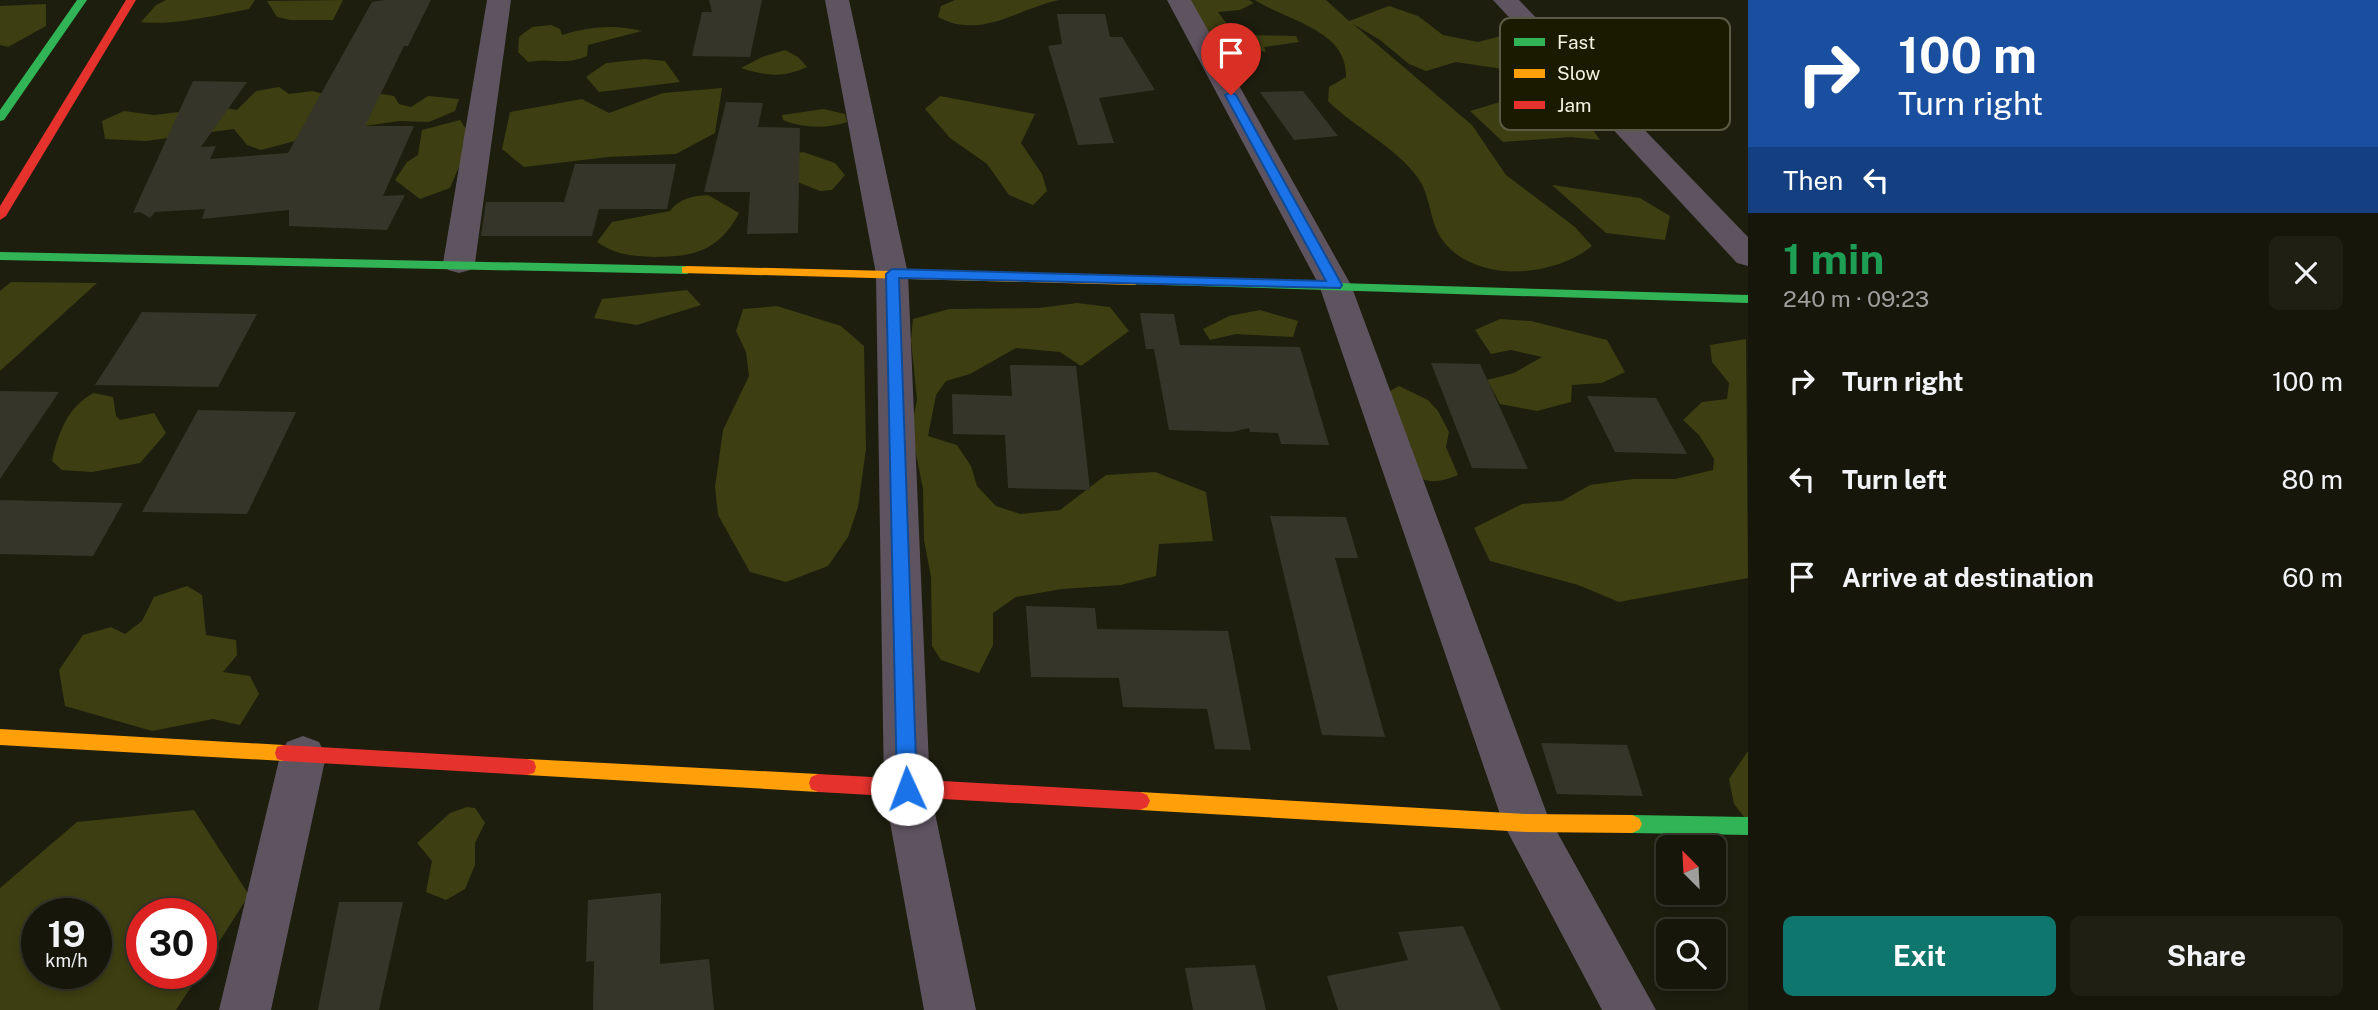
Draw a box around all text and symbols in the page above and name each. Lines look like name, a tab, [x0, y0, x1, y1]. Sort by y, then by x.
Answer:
legend	[1500, 18, 1730, 130]
pin	[1201, 23, 1261, 95]
text: 100 m	[1898, 26, 2037, 84]
icon: right	[1783, 28, 1874, 119]
text: Fast	[1557, 31, 1595, 53]
icon: arrive	[1212, 34, 1250, 72]
text: Slow	[1557, 62, 1601, 84]
text: Turn right	[1898, 85, 2043, 122]
text: Jam	[1557, 94, 1591, 116]
icon: left	[1857, 161, 1895, 199]
text: Then	[1783, 165, 1843, 196]
text: 1 min	[1783, 234, 1884, 283]
button: close	[2269, 236, 2343, 310]
text: 240 m · 09:23	[1783, 285, 1929, 312]
icon: right	[1783, 362, 1821, 400]
text: Turn right	[1842, 366, 1964, 397]
text: 100 m	[2272, 366, 2343, 397]
icon: left	[1783, 460, 1821, 498]
text: Turn left	[1842, 464, 1947, 495]
text: 80 m	[2282, 464, 2343, 495]
icon: arrive	[1783, 558, 1821, 596]
text: Arrive at destination	[1842, 562, 2094, 593]
text: 60 m	[2282, 562, 2343, 593]
position arrow	[870, 752, 944, 826]
north arrow	[1656, 835, 1726, 905]
map controls	[1656, 835, 1726, 989]
speed limit sign: 30	[126, 898, 217, 989]
text: 19	[47, 914, 86, 955]
button: Exit	[1783, 916, 2056, 996]
button: Share	[2070, 916, 2343, 996]
button: search	[1656, 919, 1726, 989]
text: km/h	[45, 950, 88, 971]

